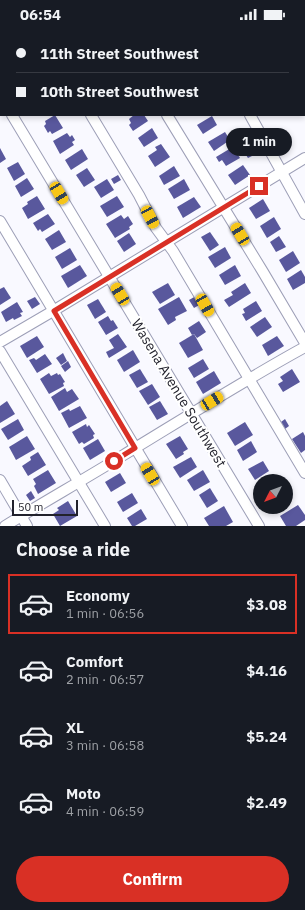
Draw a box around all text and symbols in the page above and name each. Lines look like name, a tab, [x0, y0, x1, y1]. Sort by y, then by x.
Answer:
text: 06:54	[20, 5, 61, 24]
text: 11th Street Southwest	[40, 44, 199, 63]
text: 10th Street Southwest	[40, 82, 199, 101]
callout: 1 min	[226, 128, 292, 156]
text: 1 min	[242, 133, 276, 150]
route end	[250, 177, 268, 195]
car	[48, 180, 70, 206]
car	[139, 204, 161, 230]
car	[229, 221, 251, 247]
car	[109, 281, 131, 307]
car	[194, 292, 216, 318]
street label: Wasena Avenue Southwest	[128, 316, 230, 470]
car	[199, 390, 225, 412]
route start	[105, 452, 123, 470]
car	[139, 461, 161, 487]
north arrow	[253, 474, 293, 514]
map controls	[253, 474, 293, 514]
scale bar	[12, 498, 78, 517]
text: 50 m	[18, 500, 43, 514]
text: Choose a ride	[16, 538, 130, 561]
icon: car	[18, 586, 54, 622]
text: Economy	[66, 586, 130, 605]
text: $3.08	[246, 595, 287, 614]
text: 1 min · 06:56	[66, 605, 144, 622]
icon: car	[18, 652, 54, 688]
text: Comfort	[66, 652, 123, 671]
text: $4.16	[246, 661, 287, 680]
text: 2 min · 06:57	[66, 671, 144, 688]
icon: car	[18, 718, 54, 754]
text: XL	[66, 718, 84, 737]
text: $5.24	[246, 727, 287, 746]
text: 3 min · 06:58	[66, 737, 144, 754]
icon: car	[18, 784, 54, 820]
text: Moto	[66, 784, 101, 803]
text: $2.49	[246, 793, 287, 812]
text: 4 min · 06:59	[66, 803, 144, 820]
button: Confirm	[16, 856, 289, 902]

